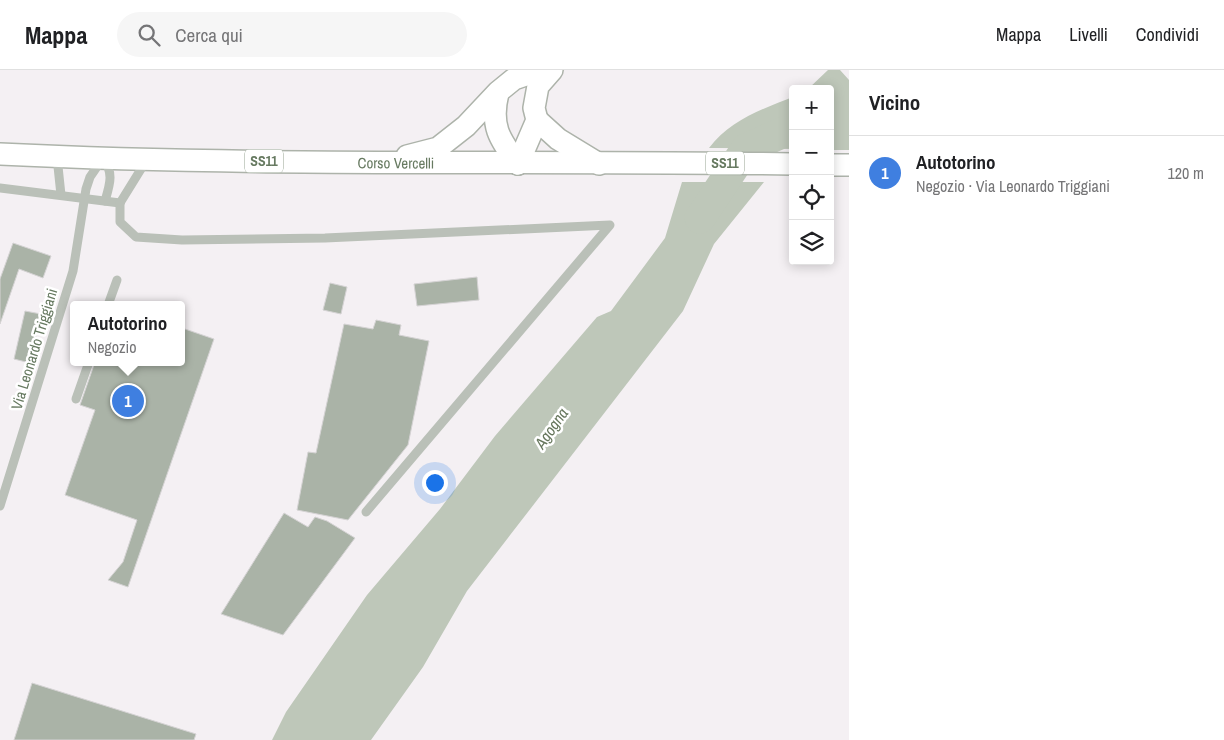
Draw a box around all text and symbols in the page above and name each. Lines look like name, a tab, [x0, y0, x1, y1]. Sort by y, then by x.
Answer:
search box	[117, 12, 467, 57]
text: Mappa	[25, 19, 87, 51]
icon: search	[135, 21, 163, 49]
text: Cerca qui	[175, 22, 243, 48]
text: Mappa	[996, 22, 1041, 47]
text: Livelli	[1069, 22, 1108, 47]
text: Condividi	[1136, 22, 1199, 47]
map controls	[789, 85, 834, 265]
button: +	[789, 85, 834, 130]
text: Vicino	[869, 88, 920, 117]
button: −	[789, 130, 834, 175]
text: Autotorino	[916, 149, 996, 175]
road number: SS11	[245, 150, 283, 172]
street label: Corso Vercelli	[358, 152, 434, 173]
road number: SS11	[706, 152, 744, 175]
text: 1	[881, 162, 889, 184]
text: 120 m	[1168, 162, 1204, 184]
button: locate	[789, 175, 834, 220]
text: Negozio · Via Leonardo Triggiani	[916, 175, 1110, 197]
button: layers	[789, 220, 834, 265]
street label: Via Leonardo Triggiani	[6, 286, 62, 412]
popup	[70, 301, 185, 366]
text: Autotorino	[88, 310, 167, 336]
text: Negozio	[88, 336, 137, 358]
pin: 1	[112, 382, 144, 420]
water label: Agogna	[528, 403, 573, 454]
your location	[422, 470, 448, 496]

